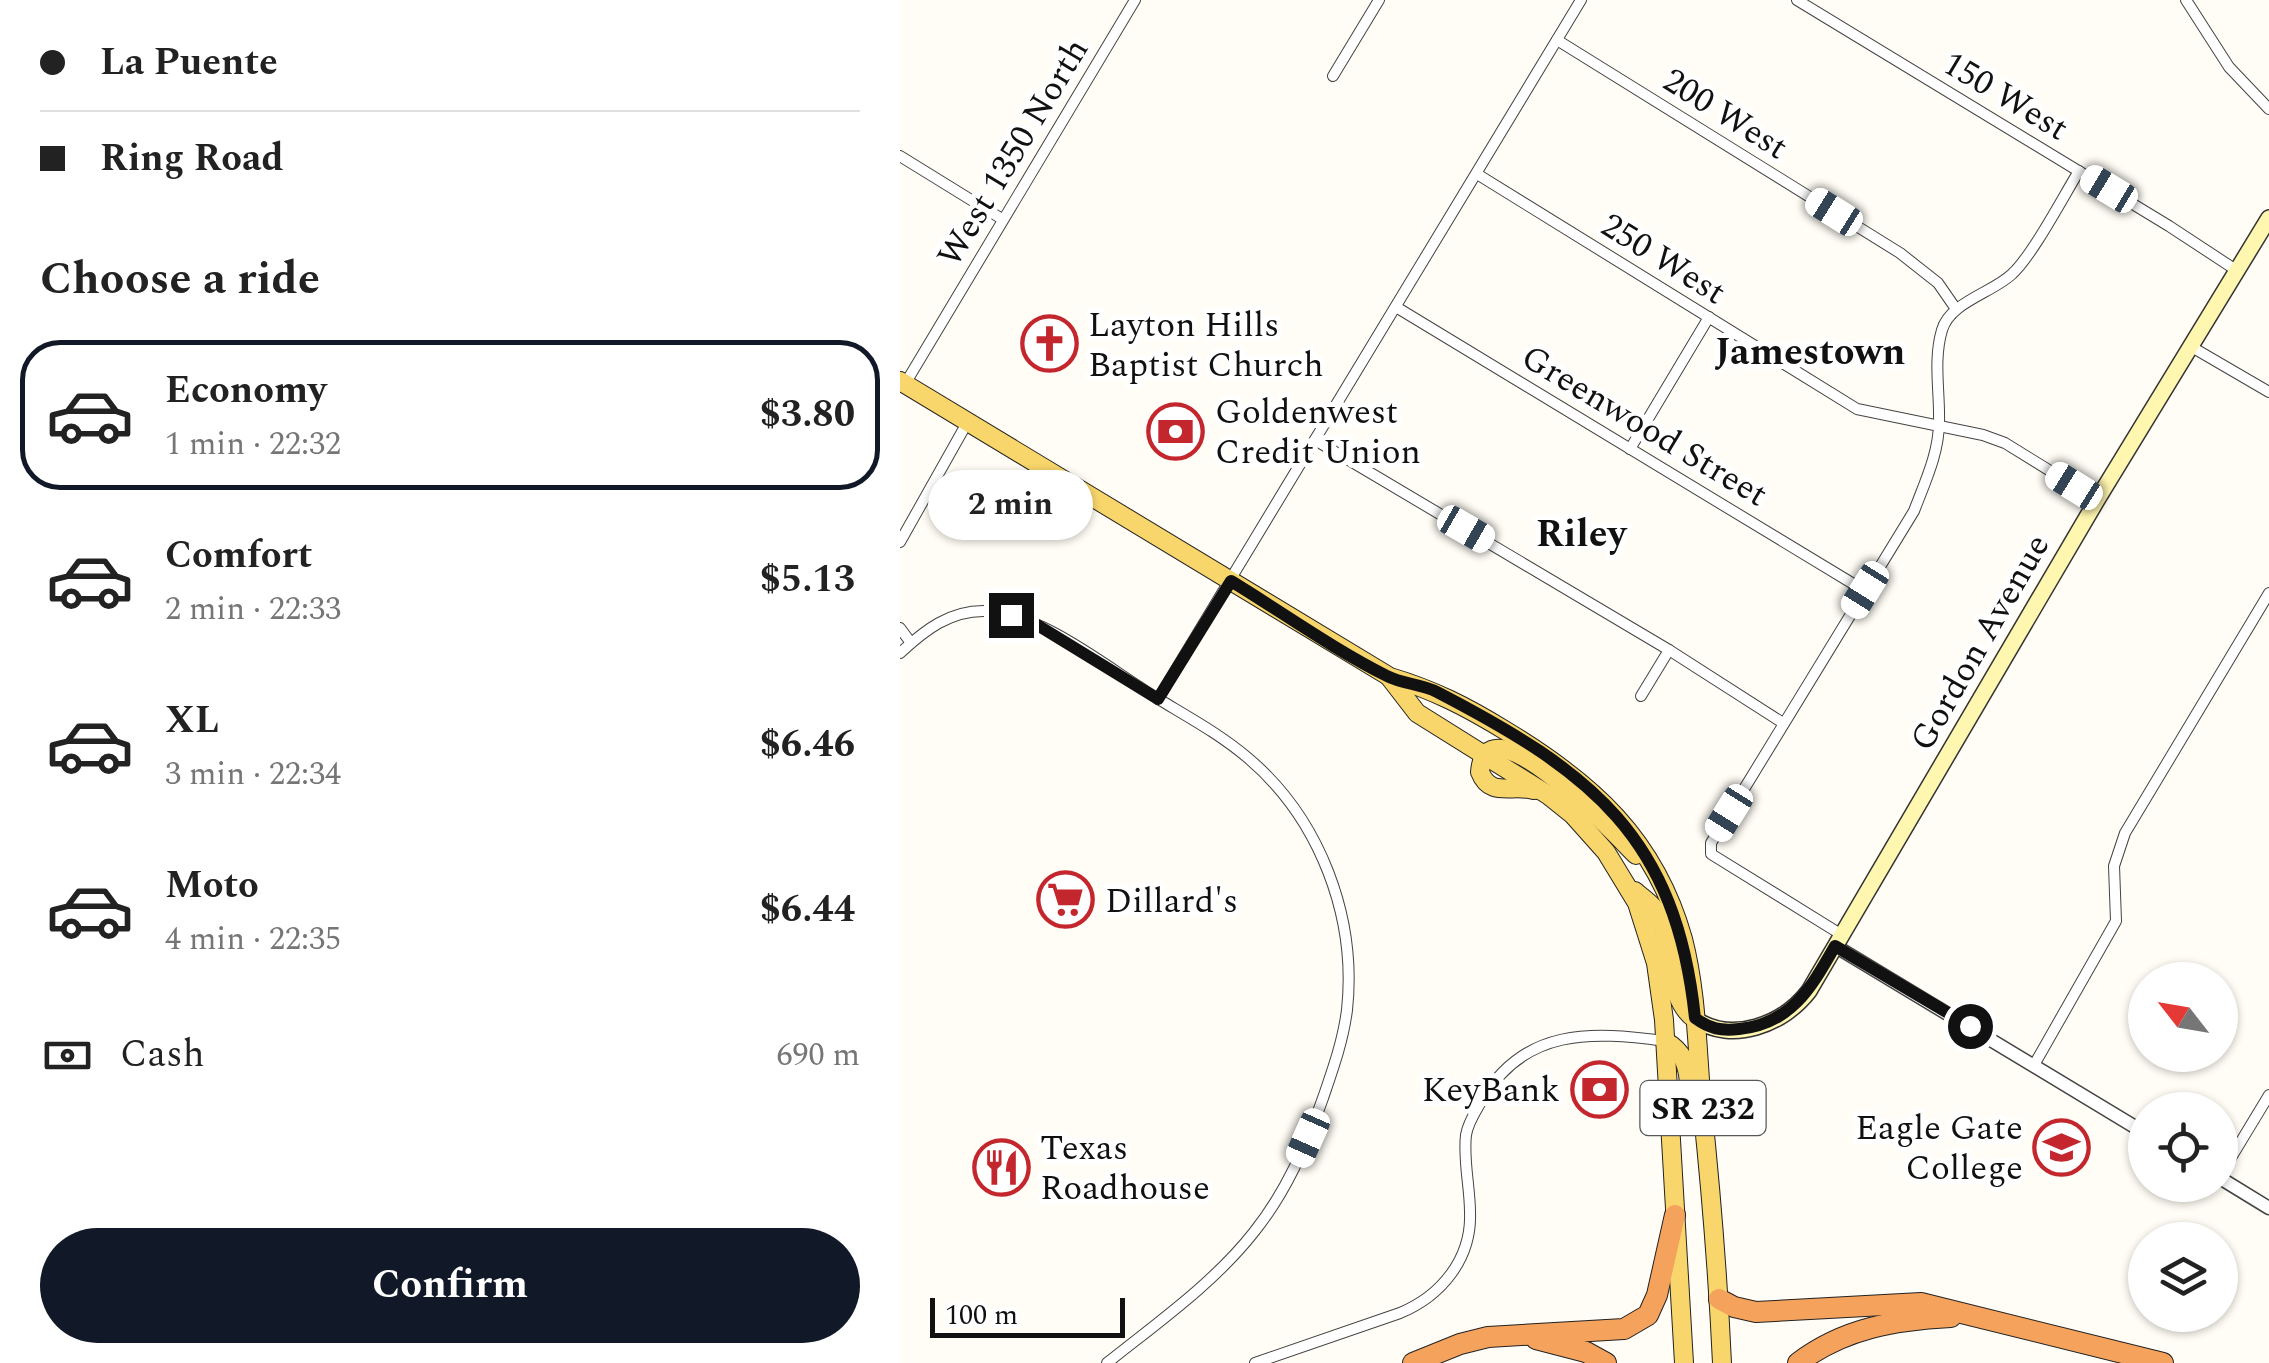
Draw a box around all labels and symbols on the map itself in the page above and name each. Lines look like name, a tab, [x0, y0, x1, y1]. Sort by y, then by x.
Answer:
street label: West 1350 North	[924, 28, 1103, 277]
street label: 150 West	[1932, 38, 2078, 155]
street label: 200 West	[1652, 55, 1798, 174]
car	[2076, 161, 2142, 217]
car	[1801, 183, 1867, 241]
street label: 250 West	[1590, 200, 1736, 319]
place label: Layton Hills Baptist Church	[1088, 299, 1324, 392]
church icon: Layton Hills Baptist Church	[1019, 314, 1079, 374]
district label: Jamestown	[1714, 324, 1906, 382]
street label: Greenwood Street	[1511, 332, 1778, 521]
place label: Goldenwest Credit Union	[1215, 386, 1421, 479]
bank icon: Goldenwest Credit Union	[1146, 401, 1206, 461]
car	[2041, 457, 2107, 515]
callout: 2 min	[928, 470, 1094, 540]
car	[1433, 501, 1499, 557]
district label: Riley	[1536, 506, 1628, 564]
street label: Gordon Avenue	[1897, 524, 2064, 761]
car	[1836, 557, 1894, 623]
route end	[989, 593, 1034, 638]
car	[1700, 780, 1758, 846]
supermarket icon: Dillard's	[1036, 870, 1096, 930]
place label: Dillard's	[1105, 875, 1238, 928]
north arrow	[2128, 962, 2238, 1072]
route start	[1948, 1004, 1993, 1049]
bank icon: KeyBank	[1569, 1059, 1629, 1119]
place label: KeyBank	[1422, 1064, 1560, 1117]
road number: SR 232	[1640, 1081, 1766, 1135]
place label: Eagle Gate College	[1855, 1102, 2023, 1195]
car	[1282, 1104, 1334, 1172]
school or university icon: Eagle Gate College	[2032, 1117, 2092, 1177]
place label: Texas Roadhouse	[1040, 1122, 1210, 1215]
restaurant icon: Texas Roadhouse	[971, 1137, 1031, 1197]
scale bar	[930, 1293, 1125, 1338]

